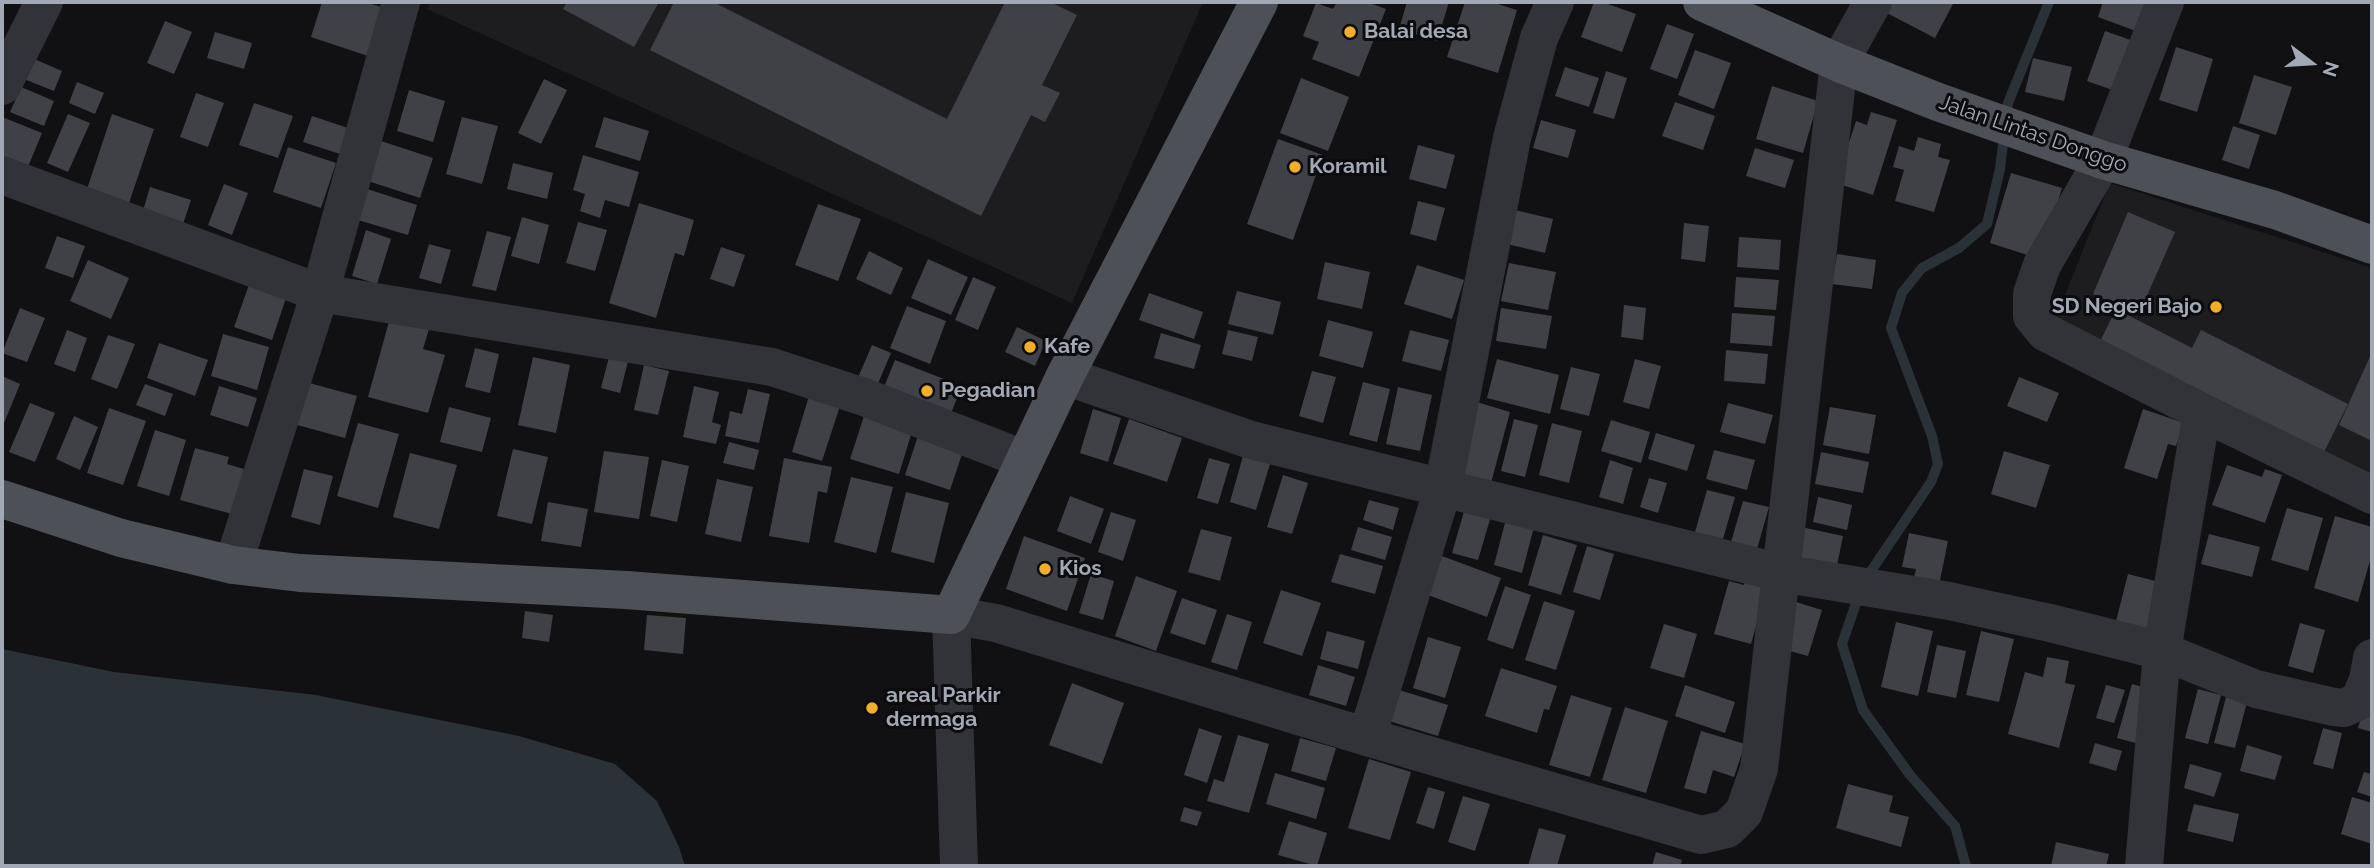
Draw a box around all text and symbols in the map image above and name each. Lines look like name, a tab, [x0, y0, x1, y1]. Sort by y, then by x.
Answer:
place label: Balai desa	[1364, 19, 1468, 45]
marker: Balai desa	[1342, 24, 1358, 40]
north arrow	[2276, 28, 2346, 98]
text: N	[2318, 59, 2344, 79]
street label: Jalan Lintas Donggo	[1936, 90, 2130, 178]
place label: Koramil	[1309, 154, 1387, 180]
marker: Koramil	[1287, 159, 1303, 175]
place label: SD Negeri Bajo	[2052, 294, 2202, 320]
marker: SD Negeri Bajo	[2208, 299, 2224, 315]
place label: Kafe	[1044, 334, 1090, 360]
marker: Kafe	[1022, 339, 1038, 355]
place label: Pegadian	[941, 378, 1035, 404]
marker: Pegadian	[919, 383, 935, 399]
place label: Kios	[1059, 556, 1102, 582]
marker: Kios	[1037, 561, 1053, 577]
place label: areal Parkir dermaga	[886, 683, 1001, 733]
marker: areal Parkir dermaga	[864, 700, 880, 716]

